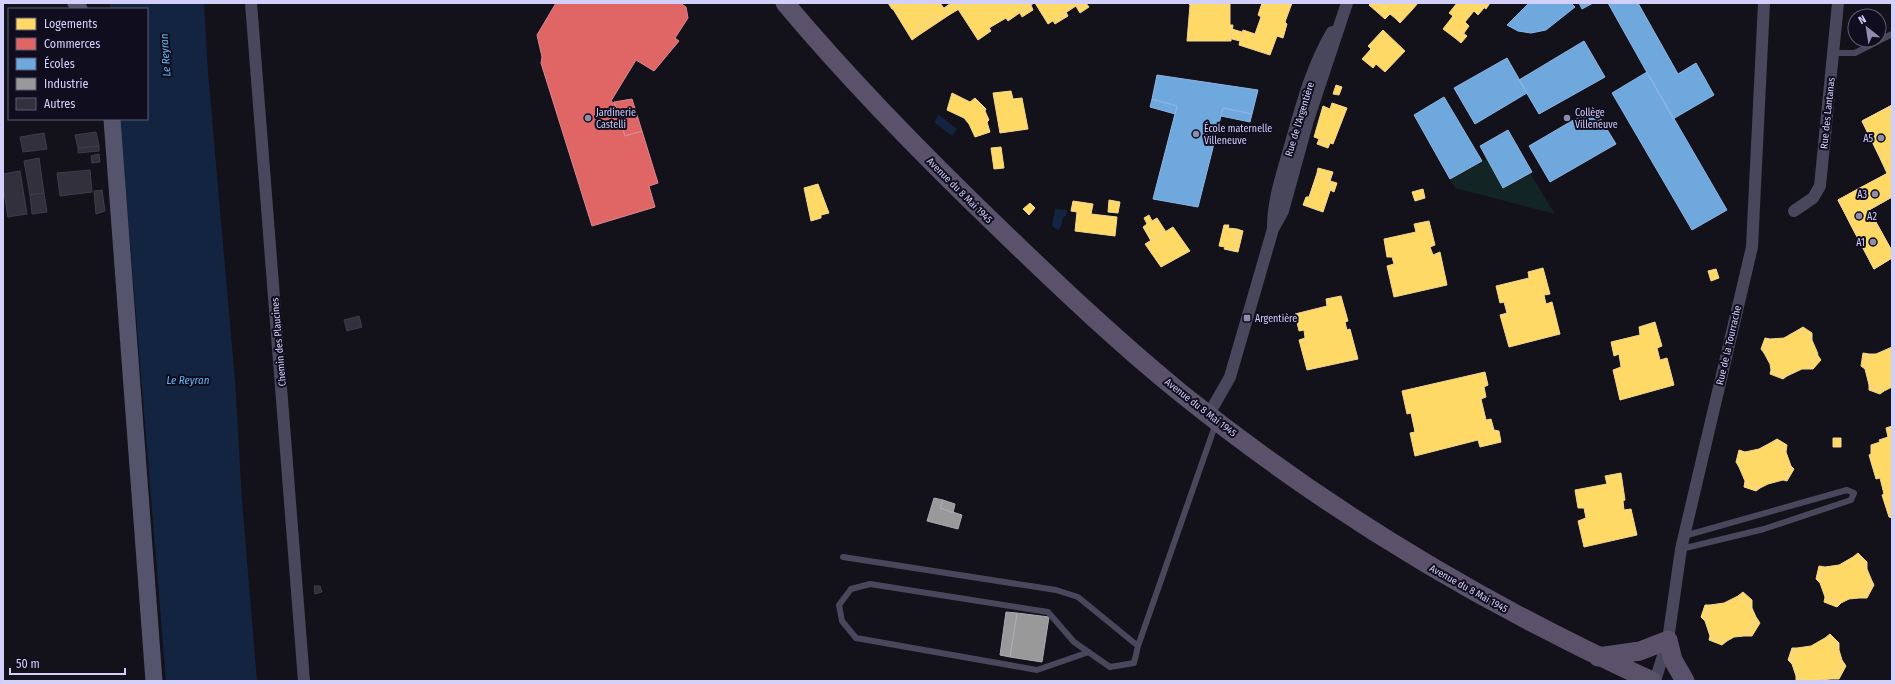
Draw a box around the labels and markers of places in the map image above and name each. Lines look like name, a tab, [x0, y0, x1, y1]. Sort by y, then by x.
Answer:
place label: Jardinerie Castelli	[596, 107, 636, 131]
place label: Collège Villeneuve	[1575, 107, 1618, 131]
marker: Jardinerie Castelli	[583, 113, 593, 123]
marker: Collège Villeneuve	[1562, 113, 1572, 123]
place label: École maternelle Villeneuve	[1204, 121, 1272, 147]
marker: École maternelle Villeneuve	[1191, 129, 1201, 139]
place label: A5	[1863, 133, 1873, 145]
marker: A5	[1876, 133, 1886, 143]
place label: A3	[1857, 189, 1867, 201]
marker: A3	[1870, 189, 1880, 199]
marker: A2	[1854, 211, 1864, 221]
place label: A2	[1867, 211, 1877, 223]
place label: A1	[1856, 237, 1865, 249]
marker: A1	[1868, 237, 1878, 247]
marker: Argentière	[1242, 313, 1252, 323]
place label: Argentière	[1255, 313, 1297, 325]

